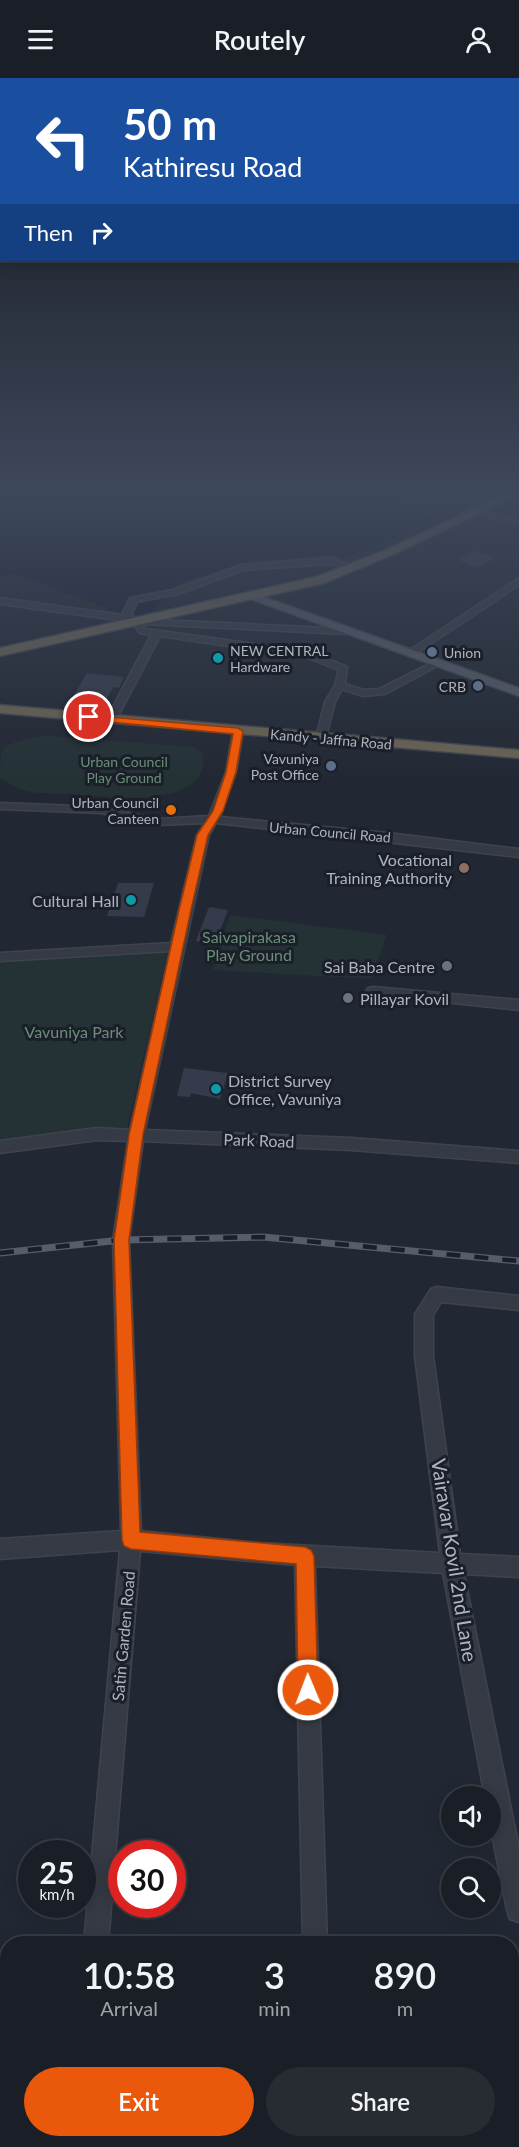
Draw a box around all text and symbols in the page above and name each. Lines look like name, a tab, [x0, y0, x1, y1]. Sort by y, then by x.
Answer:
icon: menu	[24, 23, 57, 56]
text: Routely	[214, 23, 305, 56]
icon: person	[462, 23, 495, 56]
text: 50 m	[123, 99, 217, 149]
icon: left	[24, 102, 102, 180]
text: Kathiresu Road	[123, 150, 302, 183]
icon: right	[85, 216, 118, 249]
text: Then	[24, 219, 73, 246]
place label: NEW CENTRAL Hardware	[230, 642, 329, 675]
place label: Union	[444, 644, 481, 661]
marker: Union	[425, 645, 439, 659]
marker: NEW CENTRAL Hardware	[211, 651, 225, 665]
place label: CRB	[439, 678, 466, 695]
marker: CRB	[471, 679, 485, 693]
pin	[63, 691, 114, 742]
icon: arrive	[72, 700, 105, 733]
street label: Kandy - Jaffna Road	[270, 725, 392, 753]
place label: Vavuniya Post Office	[251, 750, 319, 783]
park label: Urban Council Play Ground	[80, 753, 168, 786]
marker: Vavuniya Post Office	[324, 759, 338, 773]
place label: Urban Council Canteen	[72, 794, 159, 827]
marker: Urban Council Canteen	[164, 803, 178, 817]
street label: Urban Council Road	[268, 818, 392, 846]
place label: Vocational Training Authority	[326, 850, 453, 887]
marker: Vocational Training Authority	[457, 861, 471, 875]
place label: Cultural Hall	[32, 891, 119, 910]
marker: Cultural Hall	[124, 893, 138, 907]
park label: Saivapirakasa Play Ground	[202, 927, 296, 964]
place label: Sai Baba Centre	[324, 957, 435, 976]
marker: Sai Baba Centre	[440, 959, 454, 973]
place label: Pillayar Kovil	[360, 989, 449, 1008]
marker: Pillayar Kovil	[341, 991, 355, 1005]
park label: Vavuniya Park	[25, 1022, 124, 1041]
place label: District Survey Office, Vavuniya	[228, 1071, 341, 1108]
marker: District Survey Office, Vavuniya	[209, 1082, 223, 1096]
street label: Park Road	[223, 1129, 295, 1151]
street label: Vairavar Kovil 2nd Lane	[427, 1457, 483, 1663]
street label: Satin Garden Road	[108, 1570, 138, 1702]
position arrow	[276, 1658, 340, 1722]
map controls	[441, 1786, 501, 1918]
button: sound	[441, 1786, 501, 1846]
speed limit sign: 30	[108, 1840, 186, 1918]
text: 25	[40, 1854, 74, 1890]
button: search	[441, 1858, 501, 1918]
text: km/h	[39, 1885, 75, 1903]
text: 10:58	[83, 1953, 175, 1997]
text: 3	[264, 1953, 285, 1997]
text: 890	[374, 1953, 436, 1997]
text: Arrival	[100, 1996, 158, 2020]
text: min	[258, 1996, 291, 2020]
text: m	[397, 1996, 413, 2020]
button: Exit	[24, 2067, 254, 2136]
button: Share	[266, 2067, 495, 2136]

